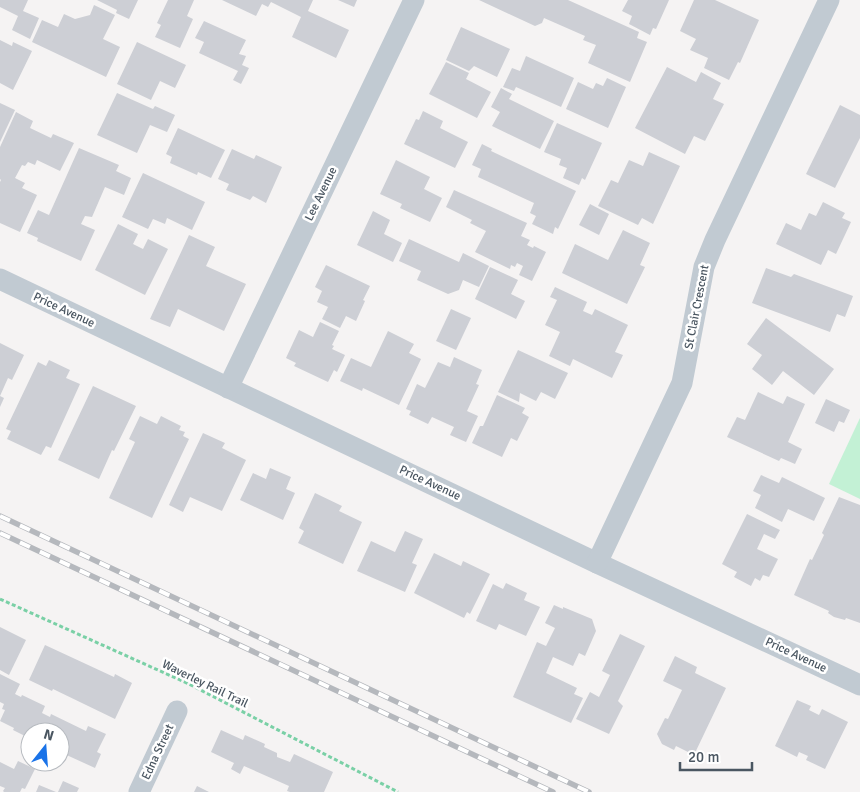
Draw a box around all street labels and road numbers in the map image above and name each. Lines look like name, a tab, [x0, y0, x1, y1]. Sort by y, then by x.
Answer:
street label: Lee Avenue	[302, 165, 340, 223]
street label: St Clair Crescent	[681, 263, 713, 351]
street label: Price Avenue	[31, 289, 97, 331]
street label: Price Avenue	[397, 462, 463, 504]
street label: Price Avenue	[763, 634, 829, 676]
street label: Waverley Rail Trail	[159, 657, 251, 712]
street label: Edna Street	[139, 722, 177, 782]

